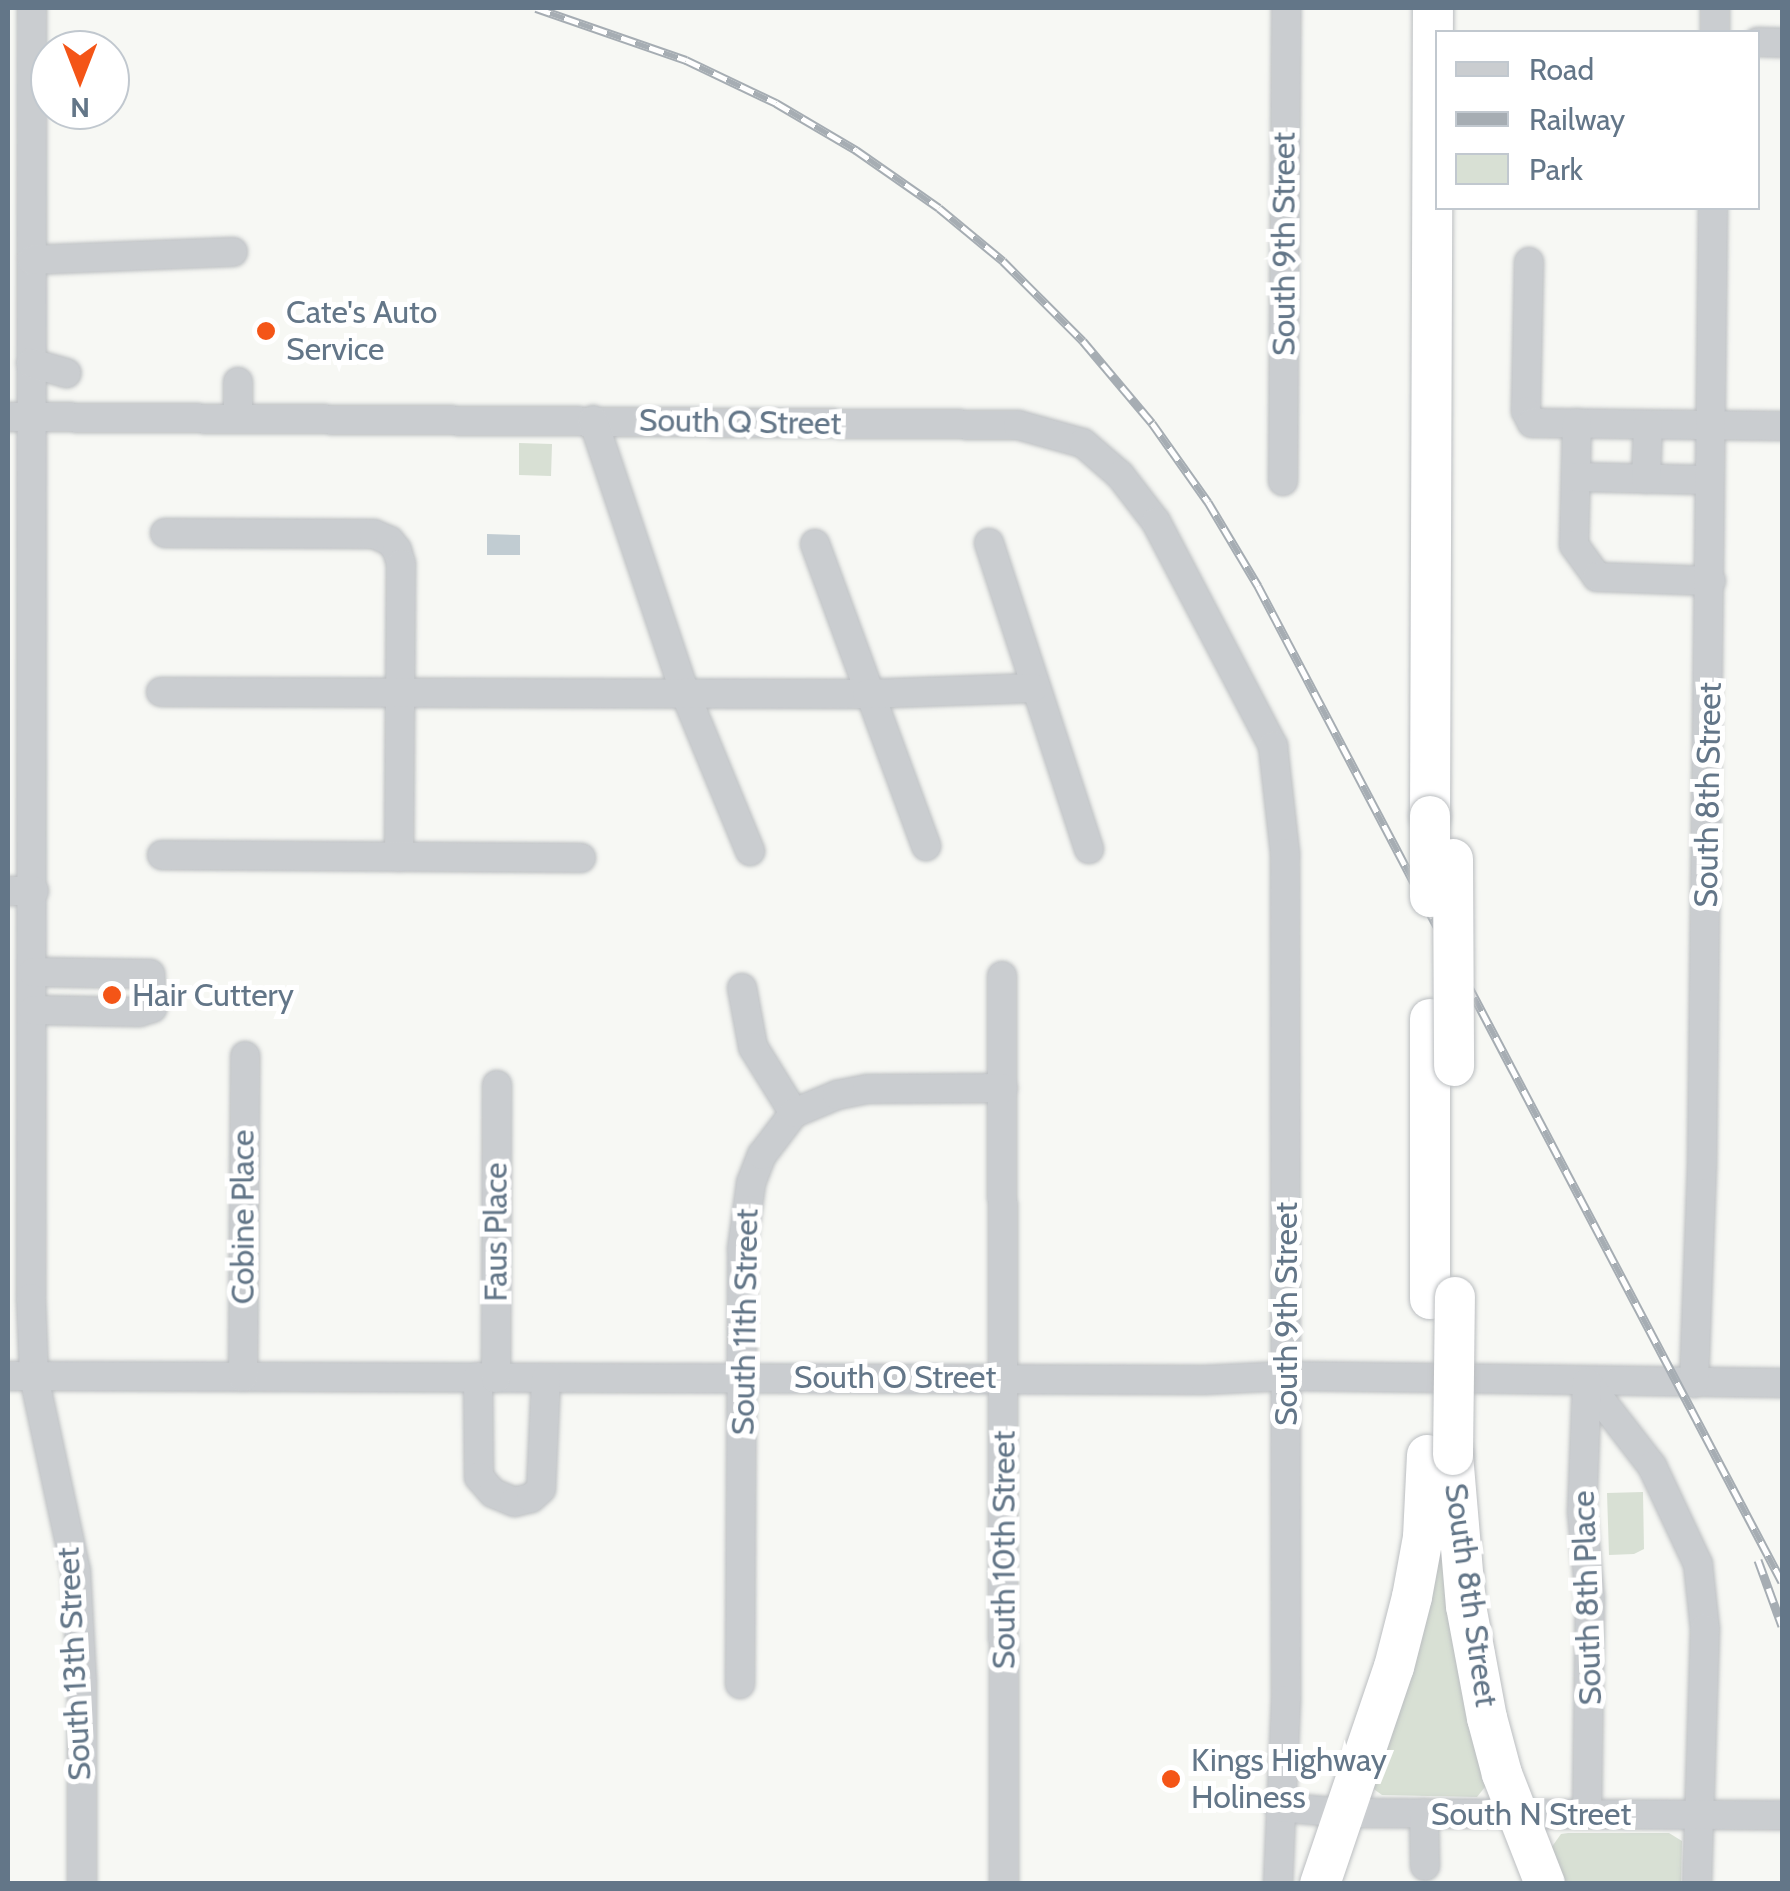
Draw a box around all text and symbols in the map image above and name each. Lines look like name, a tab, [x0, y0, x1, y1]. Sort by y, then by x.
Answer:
north arrow	[30, 30, 130, 130]
legend	[1435, 30, 1760, 210]
text: Road	[1529, 51, 1594, 88]
text: N	[70, 91, 90, 125]
text: Railway	[1529, 101, 1625, 138]
street label: South 9th Street	[1265, 132, 1303, 356]
text: Park	[1529, 151, 1583, 188]
place label: Cate's Auto Service	[286, 294, 437, 369]
marker: Cate's Auto Service	[255, 320, 277, 342]
street label: South Q Street	[638, 401, 842, 443]
street label: South 8th Street	[1687, 682, 1729, 908]
place label: Hair Cuttery	[132, 976, 294, 1014]
marker: Hair Cuttery	[101, 984, 123, 1006]
street label: Cobine Place	[224, 1130, 262, 1304]
street label: Faus Place	[477, 1162, 515, 1302]
street label: South 9th Street	[1267, 1202, 1305, 1426]
street label: South 11th Street	[724, 1208, 766, 1436]
street label: South O Street	[794, 1358, 996, 1396]
street label: South 10th Street	[985, 1431, 1023, 1669]
street label: South 8th Street	[1436, 1481, 1506, 1709]
street label: South 8th Place	[1564, 1490, 1610, 1706]
street label: South 13th Street	[49, 1546, 99, 1782]
place label: Kings Highway Holiness	[1191, 1742, 1387, 1817]
marker: Kings Highway Holiness	[1160, 1768, 1182, 1790]
street label: South N Street	[1431, 1795, 1631, 1833]

